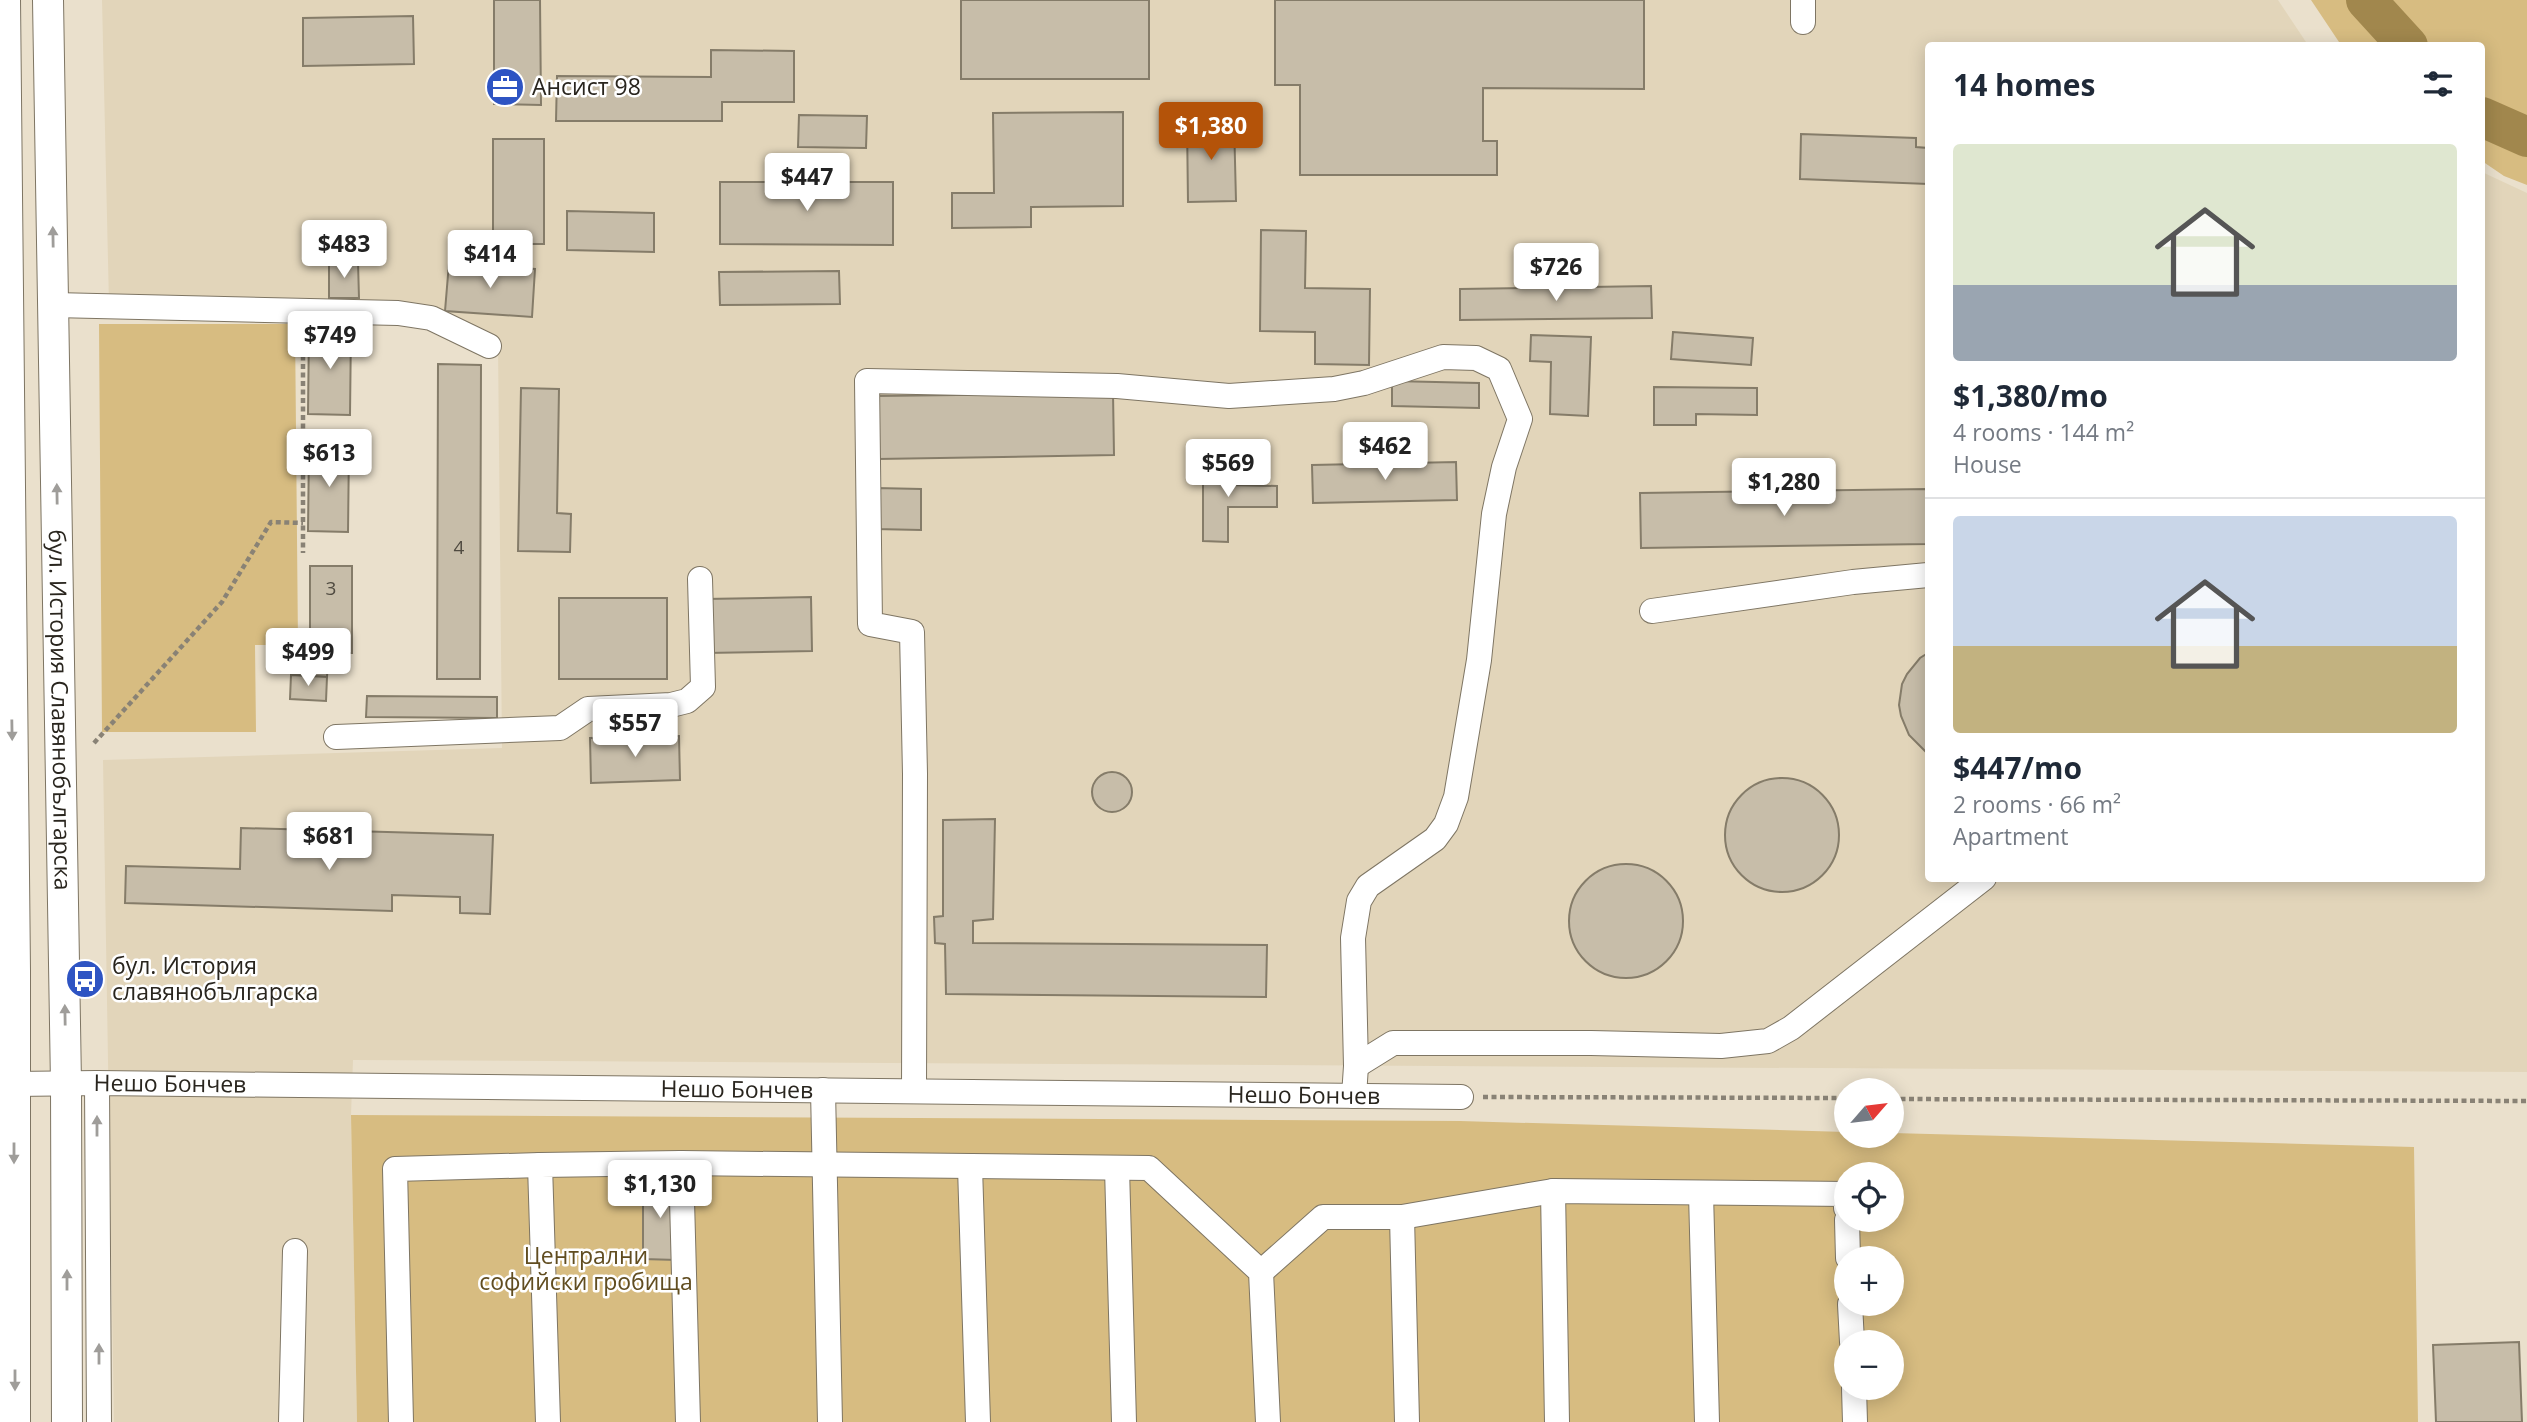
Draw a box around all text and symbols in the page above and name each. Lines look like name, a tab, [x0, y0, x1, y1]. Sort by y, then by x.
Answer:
text: 14 homes	[1953, 64, 2096, 105]
icon: filters	[2419, 65, 2457, 103]
office icon: Ансист 98	[484, 66, 526, 108]
place label: Ансист 98	[532, 70, 641, 102]
pin: $1,380	[1154, 102, 1268, 162]
text: $1,380	[1175, 109, 1247, 141]
pin: $447	[766, 154, 848, 213]
text: $447	[781, 160, 833, 192]
icon: home	[2142, 189, 2268, 315]
pin: $483	[303, 220, 385, 280]
one-way arrow	[47, 226, 59, 248]
text: $483	[318, 227, 370, 259]
pin: $414	[449, 230, 531, 290]
text: $414	[464, 237, 516, 269]
pin: $726	[1515, 244, 1597, 303]
text: $726	[1530, 250, 1582, 282]
pin: $749	[289, 312, 371, 371]
text: $749	[304, 318, 356, 350]
text: $1,380/mo	[1953, 375, 2108, 416]
text: 4 rooms · 144 m²	[1953, 416, 2134, 448]
pin: $462	[1344, 422, 1426, 482]
text: $462	[1359, 429, 1411, 461]
pin: $613	[288, 430, 370, 489]
text: $613	[303, 436, 355, 468]
pin: $569	[1187, 440, 1269, 499]
text: $569	[1202, 446, 1254, 478]
text: House	[1953, 448, 2022, 480]
pin: $1,280	[1727, 458, 1841, 518]
text: $1,280	[1748, 465, 1820, 497]
one-way arrow	[51, 483, 63, 505]
street label: бул. История Славянобългарска	[42, 529, 80, 891]
house number: 4	[454, 534, 465, 560]
icon: home	[2142, 561, 2268, 687]
house number: 3	[326, 575, 336, 601]
pin: $499	[267, 628, 349, 688]
text: $499	[282, 635, 334, 667]
pin: $557	[594, 700, 676, 759]
text: $557	[609, 706, 661, 738]
one-way arrow	[7, 719, 18, 741]
text: $447/mo	[1953, 747, 2082, 788]
text: 2 rooms · 66 m²	[1953, 788, 2121, 820]
pin: $681	[288, 812, 370, 872]
text: $681	[303, 819, 355, 851]
text: Apartment	[1953, 820, 2069, 852]
place label: бул. История славянобългарска	[112, 949, 318, 1007]
bus stop icon: бул. История славянобългарска	[64, 958, 106, 1000]
one-way arrow	[59, 1004, 71, 1026]
street label: Нешо Бончев	[93, 1066, 247, 1100]
street label: Нешо Бончев	[660, 1072, 814, 1105]
street label: Нешо Бончев	[1227, 1078, 1380, 1111]
north arrow	[1834, 1078, 1904, 1148]
map controls	[1834, 1078, 1904, 1400]
one-way arrow	[91, 1115, 103, 1137]
one-way arrow	[8, 1142, 20, 1164]
pin: $1,130	[603, 1160, 717, 1220]
button: locate	[1834, 1162, 1904, 1232]
text: $1,130	[624, 1167, 696, 1199]
park label: Централни софийски гробища	[479, 1239, 693, 1297]
button: +	[1834, 1246, 1904, 1316]
one-way arrow	[61, 1269, 73, 1291]
button: −	[1834, 1330, 1904, 1400]
one-way arrow	[93, 1343, 104, 1365]
one-way arrow	[9, 1369, 21, 1391]

